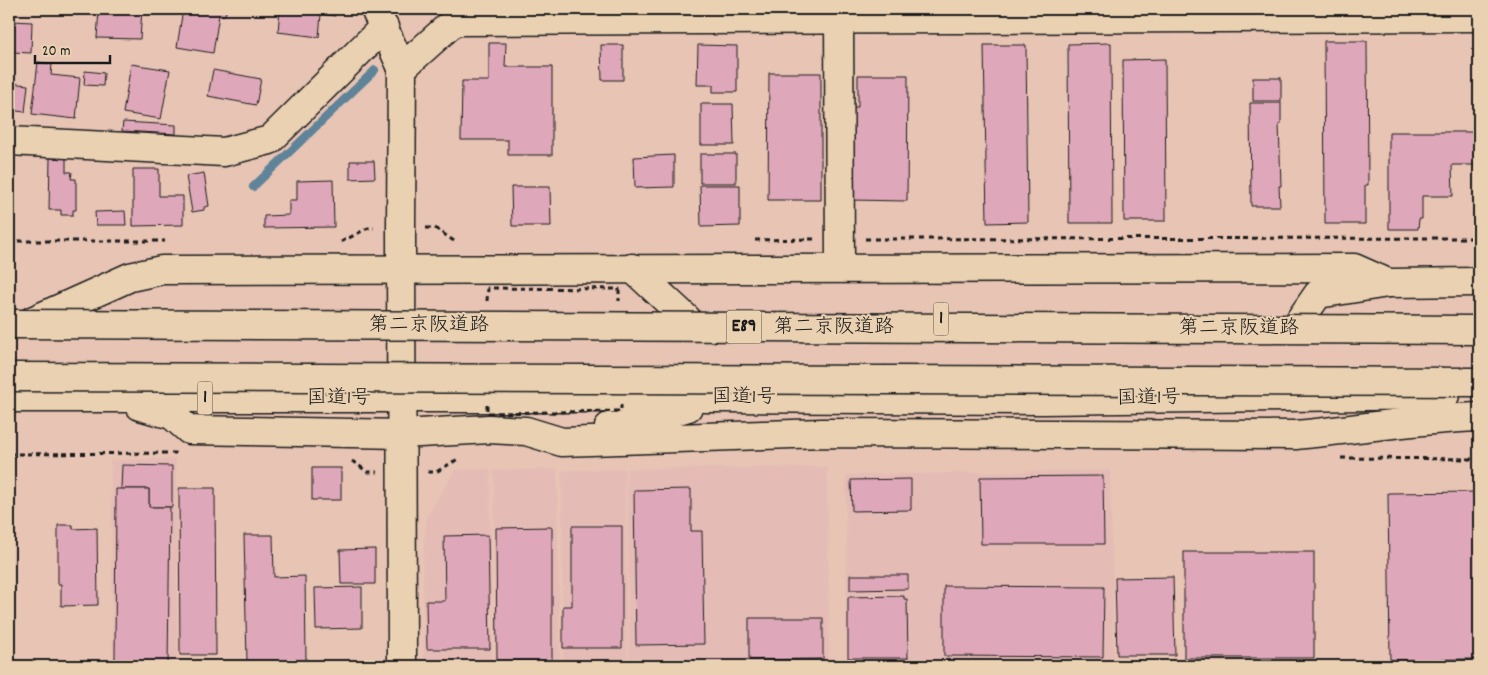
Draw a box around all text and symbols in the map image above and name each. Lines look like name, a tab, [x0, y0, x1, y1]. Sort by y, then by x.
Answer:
scale bar	[35, 32, 110, 64]
text: 20 m	[42, 41, 70, 63]
road number: 1	[934, 302, 948, 336]
road number: E89	[726, 311, 762, 344]
street label: 第二京阪道路	[369, 312, 489, 340]
street label: 第二京阪道路	[774, 314, 894, 342]
street label: 第二京阪道路	[1179, 315, 1299, 343]
road number: 1	[198, 382, 212, 414]
street label: 国道1号	[712, 384, 776, 412]
street label: 国道1号	[1117, 384, 1181, 414]
street label: 国道1号	[307, 385, 371, 413]

